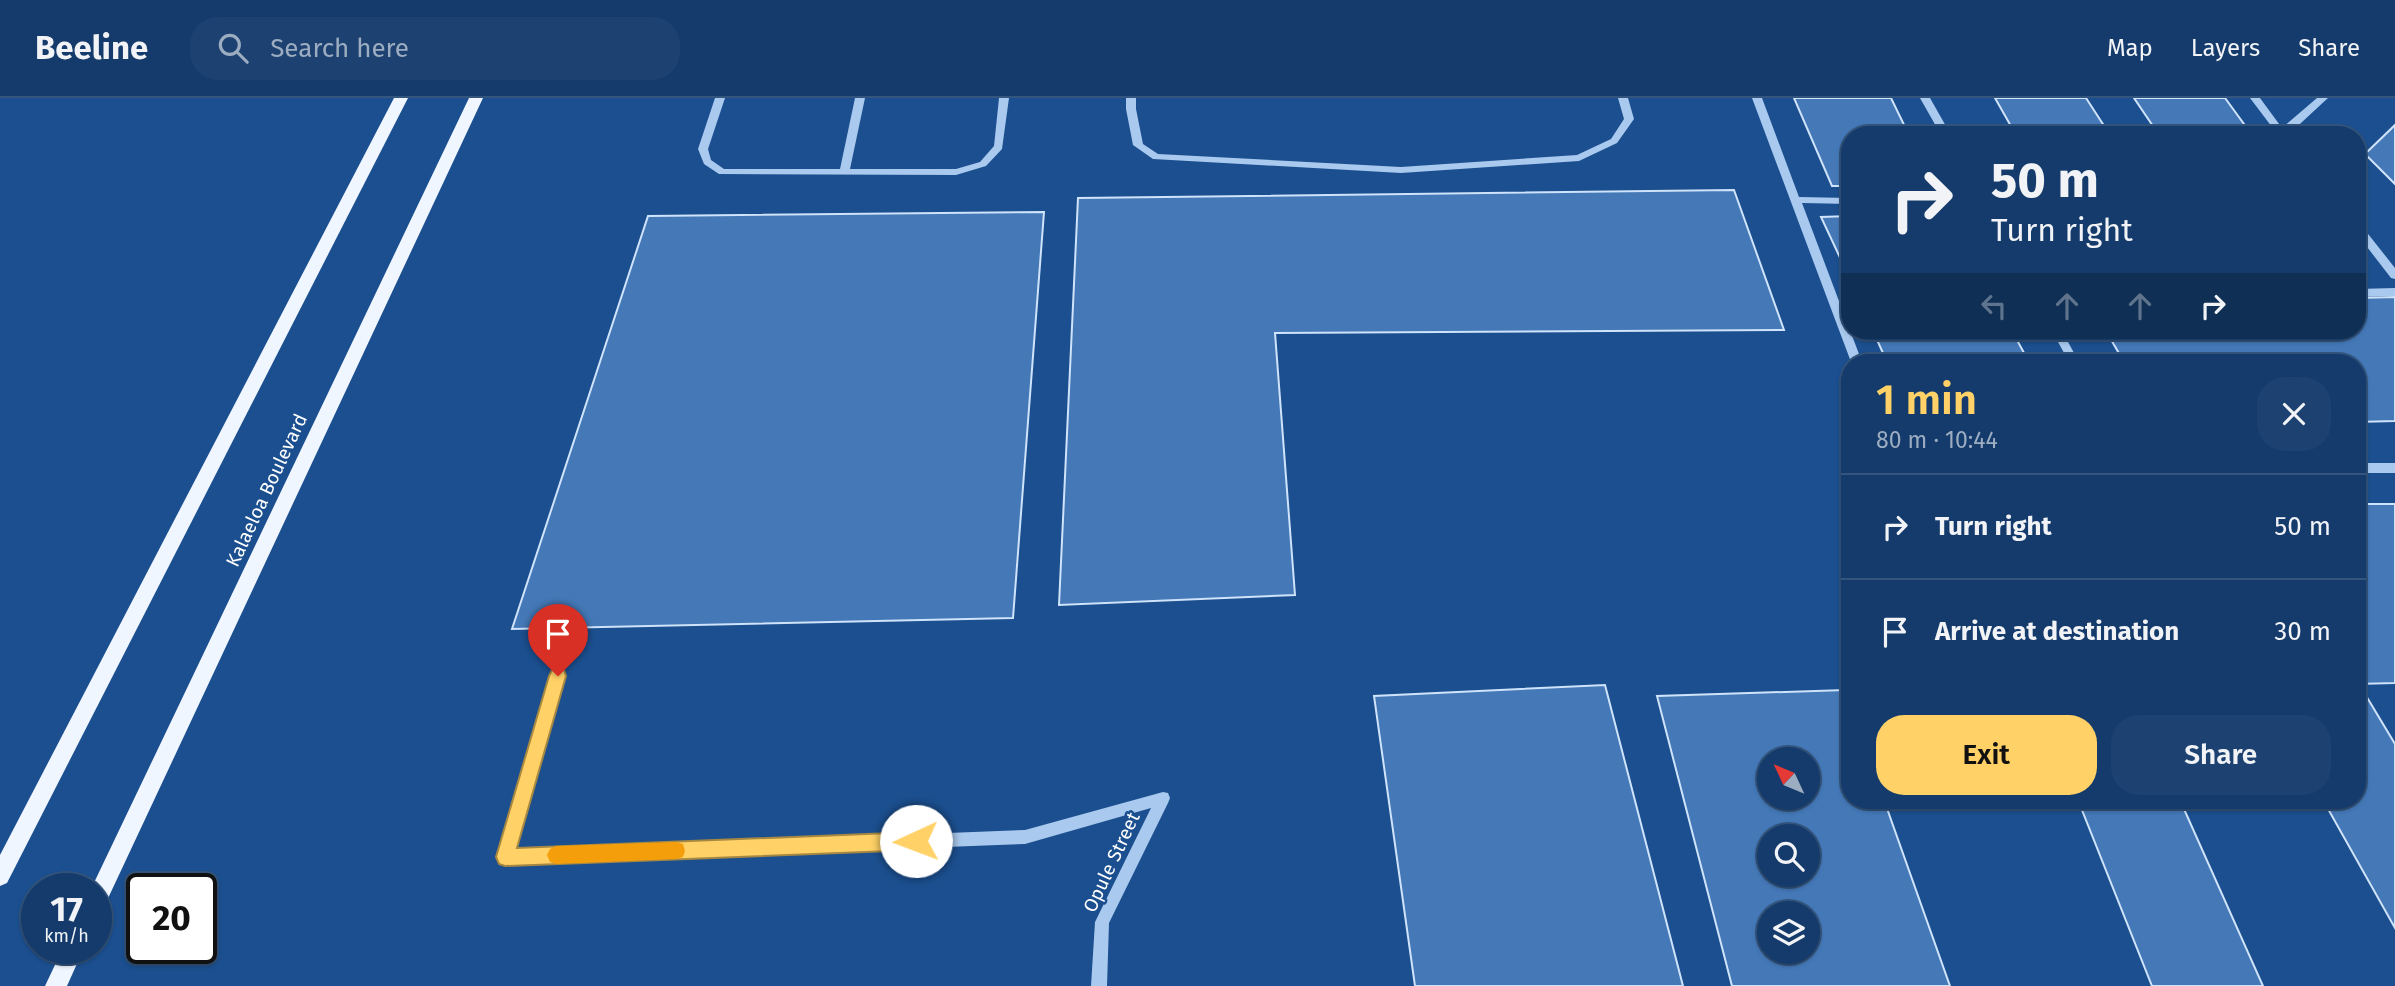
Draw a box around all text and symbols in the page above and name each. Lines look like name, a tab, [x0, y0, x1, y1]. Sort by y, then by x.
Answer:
search box	[190, 17, 680, 80]
text: Beeline	[35, 28, 148, 68]
icon: search	[214, 29, 252, 67]
text: Search here	[270, 33, 409, 64]
text: Map	[2107, 34, 2153, 62]
text: Layers	[2191, 34, 2260, 62]
text: Share	[2298, 34, 2360, 62]
text: 50 m	[1991, 151, 2099, 210]
icon: right	[1876, 154, 1967, 245]
text: Turn right	[1991, 211, 2133, 249]
icon: left	[1975, 287, 2013, 325]
icon: ahead	[2048, 287, 2086, 325]
icon: ahead	[2121, 287, 2159, 325]
icon: right	[2194, 287, 2232, 325]
text: 1 min	[1876, 375, 1977, 425]
button: close	[2257, 377, 2331, 451]
street label: Kalaeloa Boulevard	[221, 410, 312, 570]
text: 80 m · 10:44	[1876, 426, 1998, 454]
icon: right	[1876, 508, 1914, 546]
text: Turn right	[1935, 511, 2052, 542]
text: 50 m	[2274, 511, 2331, 542]
pin	[528, 604, 588, 676]
icon: arrive	[1876, 613, 1914, 651]
icon: arrive	[539, 615, 577, 653]
text: Arrive at destination	[1935, 616, 2179, 647]
text: 30 m	[2274, 616, 2331, 647]
button: Exit	[1876, 715, 2097, 795]
button: Share	[2111, 715, 2331, 795]
north arrow	[1757, 747, 1820, 810]
map controls	[1757, 747, 1820, 964]
position arrow	[879, 804, 953, 878]
street label: Opule Street	[1078, 808, 1145, 916]
button: search	[1757, 824, 1820, 887]
speed limit sign: 20	[126, 873, 217, 964]
text: 17	[50, 888, 83, 930]
button: layers	[1757, 901, 1820, 964]
text: km/h	[44, 925, 89, 947]

